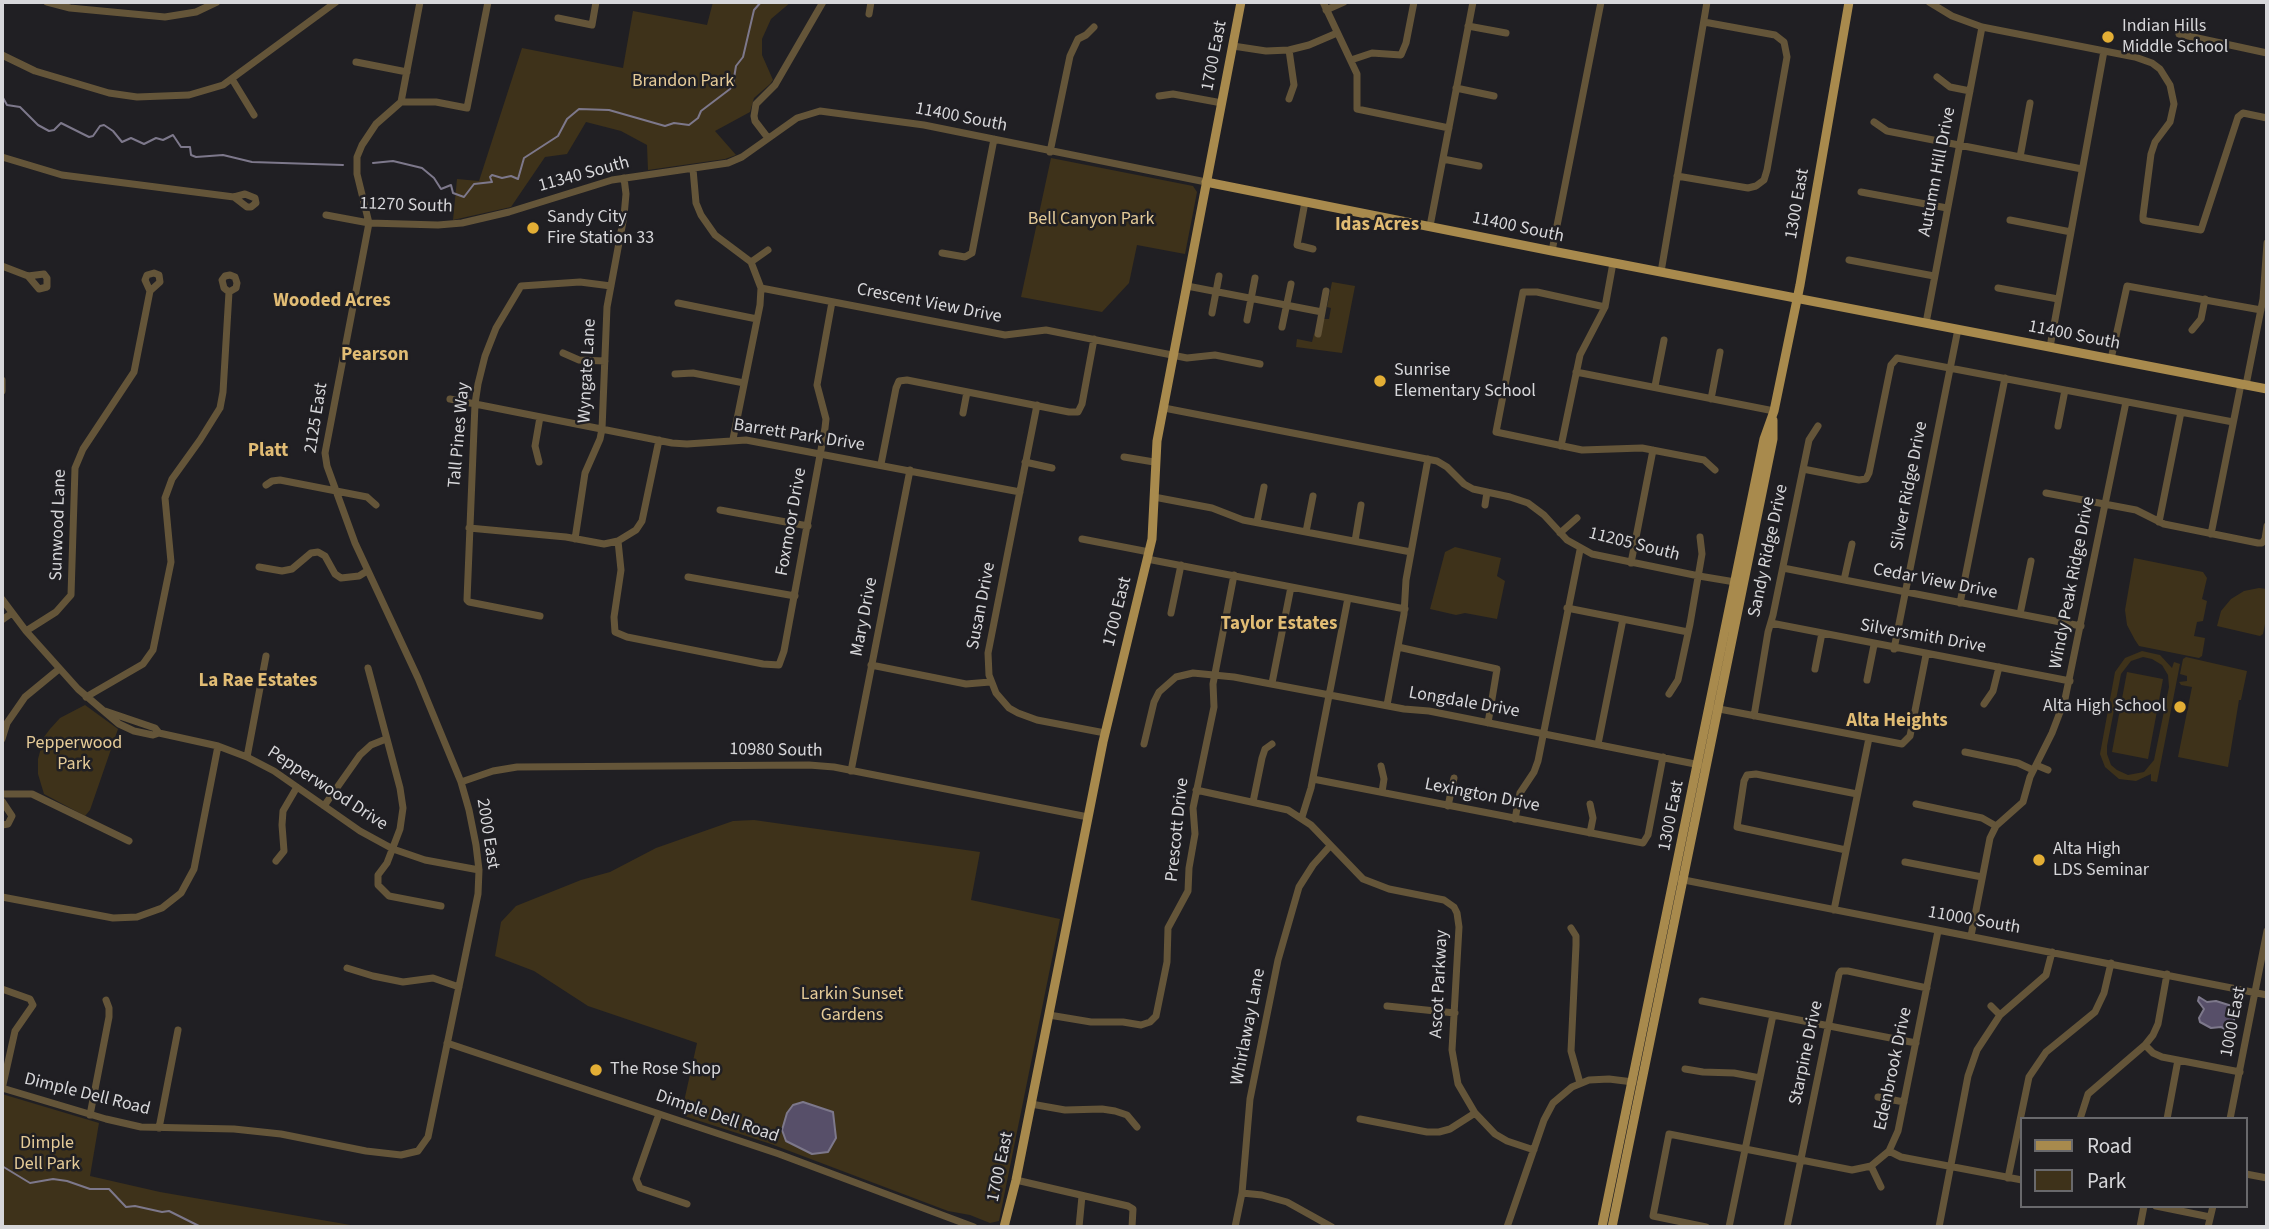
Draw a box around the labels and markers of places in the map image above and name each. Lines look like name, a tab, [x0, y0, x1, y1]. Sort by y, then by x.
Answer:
place label: Indian Hills Middle School	[2122, 16, 2228, 58]
marker: Indian Hills Middle School	[2100, 29, 2116, 45]
place label: Sandy City Fire Station 33	[547, 207, 654, 249]
marker: Sandy City Fire Station 33	[525, 220, 541, 236]
place label: Sunrise Elementary School	[1394, 360, 1536, 402]
marker: Sunrise Elementary School	[1372, 373, 1388, 389]
place label: Alta High School	[2043, 696, 2166, 718]
marker: Alta High School	[2172, 699, 2188, 715]
place label: Alta High LDS Seminar	[2053, 839, 2149, 882]
marker: Alta High LDS Seminar	[2031, 852, 2047, 868]
place label: The Rose Shop	[610, 1059, 721, 1081]
marker: The Rose Shop	[588, 1062, 604, 1078]

